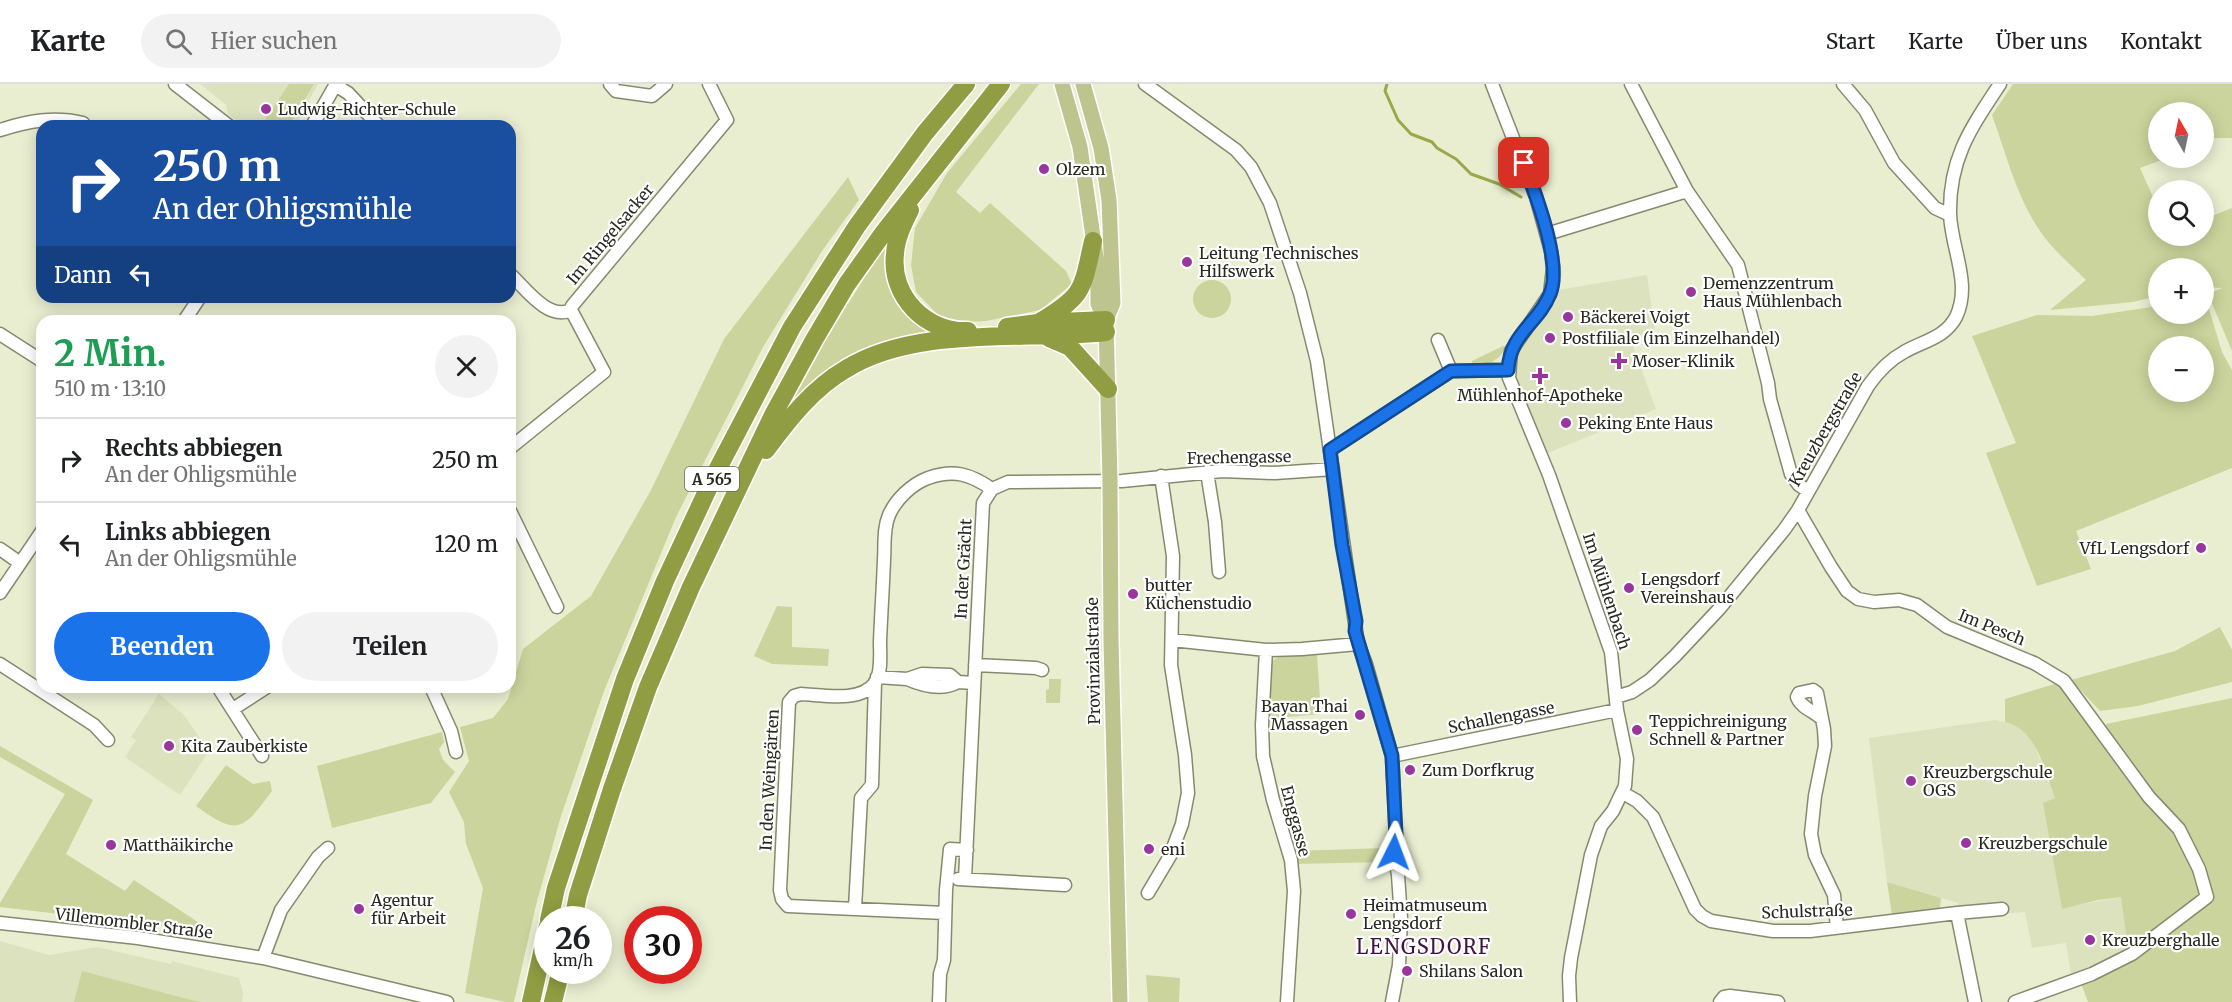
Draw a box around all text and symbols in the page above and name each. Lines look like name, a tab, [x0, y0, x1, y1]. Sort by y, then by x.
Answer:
search box	[141, 14, 561, 68]
text: Karte	[30, 23, 105, 59]
icon: search	[162, 25, 195, 58]
text: Hier suchen	[210, 27, 337, 55]
text: Start	[1826, 28, 1875, 55]
text: Karte	[1908, 28, 1963, 55]
text: Über uns	[1996, 28, 2087, 55]
text: Kontakt	[2120, 28, 2202, 55]
place label: Ludwig-Richter-Schule	[278, 99, 456, 119]
marker: Ludwig-Richter-Schule	[259, 102, 273, 116]
north arrow	[2148, 102, 2214, 168]
map controls	[2148, 102, 2214, 402]
pin	[1498, 137, 1549, 188]
text: 250 m	[153, 140, 281, 192]
icon: right	[54, 144, 132, 222]
icon: arrive	[1507, 146, 1540, 179]
place label: Olzem	[1056, 159, 1105, 179]
marker: Olzem	[1037, 162, 1051, 176]
street label: Im Ringelsacker	[562, 180, 658, 288]
button: search	[2148, 180, 2214, 246]
text: An der Ohligsmühle	[153, 192, 412, 226]
place label: Leitung Technisches Hilfswerk	[1199, 243, 1359, 281]
marker: Leitung Technisches Hilfswerk	[1180, 255, 1194, 269]
icon: left	[124, 258, 157, 291]
button: +	[2148, 258, 2214, 324]
text: Dann	[54, 261, 112, 289]
place label: Demenzzentrum Haus Mühlenbach	[1703, 273, 1843, 311]
marker: Demenzzentrum Haus Mühlenbach	[1684, 285, 1698, 299]
place label: Bäckerei Voigt	[1580, 307, 1691, 327]
marker: Bäckerei Voigt	[1561, 310, 1575, 324]
place label: Postfiliale (im Einzelhandel)	[1562, 328, 1780, 348]
text: 2 Min.	[54, 331, 166, 376]
marker: Postfiliale (im Einzelhandel)	[1543, 331, 1557, 345]
button: close	[435, 335, 498, 398]
button: −	[2148, 336, 2214, 402]
place label: Moser-Klinik	[1632, 351, 1736, 371]
marker: Moser-Klinik	[1610, 352, 1628, 370]
street label: Kreuzbergstraße	[1784, 368, 1866, 490]
marker: Mühlenhof-Apotheke	[1533, 369, 1547, 383]
text: 510 m · 13:10	[54, 376, 166, 401]
place label: Mühlenhof-Apotheke	[1457, 385, 1623, 405]
place label: Peking Ente Haus	[1578, 413, 1713, 433]
marker: Peking Ente Haus	[1559, 416, 1573, 430]
text: Rechts abbiegen	[105, 434, 282, 462]
icon: right	[54, 444, 87, 477]
text: 250 m	[432, 446, 498, 474]
street label: Frechengasse	[1187, 446, 1291, 468]
text: An der Ohligsmühle	[105, 462, 297, 487]
road number: A 565	[685, 467, 739, 491]
street label: In der Grächt	[950, 517, 976, 620]
text: Links abbiegen	[105, 518, 271, 546]
icon: left	[54, 528, 87, 561]
text: 120 m	[434, 530, 498, 558]
street label: Im Mühlenbach	[1579, 530, 1635, 652]
place label: VfL Lengsdorf	[2079, 538, 2190, 558]
marker: VfL Lengsdorf	[2194, 541, 2208, 555]
text: An der Ohligsmühle	[105, 546, 297, 571]
place label: Lengsdorf Vereinshaus	[1640, 569, 1735, 607]
place label: butter Küchenstudio	[1144, 575, 1252, 613]
marker: Lengsdorf Vereinshaus	[1622, 581, 1636, 595]
marker: butter Küchenstudio	[1126, 587, 1140, 601]
street label: Provinzialstraße	[1082, 597, 1104, 725]
street label: Im Pesch	[1956, 605, 2029, 650]
button: Beenden	[54, 612, 270, 681]
button: Teilen	[282, 612, 498, 681]
place label: Bayan Thai Massagen	[1261, 696, 1348, 734]
street label: Schallengasse	[1446, 697, 1556, 737]
street label: In den Weingärten	[755, 708, 783, 852]
marker: Bayan Thai Massagen	[1353, 708, 1367, 722]
place label: Teppichreinigung Schnell & Partner	[1649, 711, 1787, 749]
marker: Teppichreinigung Schnell & Partner	[1630, 723, 1644, 737]
place label: Kita Zauberkiste	[181, 736, 308, 756]
marker: Kita Zauberkiste	[162, 739, 176, 753]
place label: Zum Dorfkrug	[1422, 760, 1534, 780]
place label: Kreuzbergschule OGS	[1923, 762, 2052, 800]
marker: Zum Dorfkrug	[1403, 763, 1417, 777]
marker: Kreuzbergschule OGS	[1904, 774, 1918, 788]
street label: Enggasse	[1277, 783, 1315, 859]
position arrow	[1362, 820, 1426, 884]
place label: Kreuzbergschule	[1978, 833, 2107, 853]
place label: Matthäikirche	[123, 835, 233, 855]
marker: Kreuzbergschule	[1959, 836, 1973, 850]
marker: Matthäikirche	[104, 838, 118, 852]
place label: eni	[1161, 839, 1185, 859]
marker: eni	[1142, 842, 1156, 856]
place label: Agentur für Arbeit	[370, 890, 447, 928]
place label: Heimatmuseum Lengsdorf	[1363, 895, 1488, 933]
street label: Schulstraße	[1761, 899, 1853, 923]
marker: Agentur für Arbeit	[352, 902, 366, 916]
street label: Villemombler Straße	[53, 903, 214, 943]
speed limit sign: 30	[624, 906, 702, 984]
marker: Heimatmuseum Lengsdorf	[1344, 907, 1358, 921]
text: 26	[555, 919, 591, 957]
place label: Kreuzberghalle	[2102, 930, 2219, 950]
marker: Kreuzberghalle	[2083, 933, 2097, 947]
district label: LENGSDORF	[1356, 934, 1492, 959]
text: km/h	[553, 951, 593, 970]
place label: Shilans Salon	[1419, 961, 1524, 981]
marker: Shilans Salon	[1400, 964, 1414, 978]

